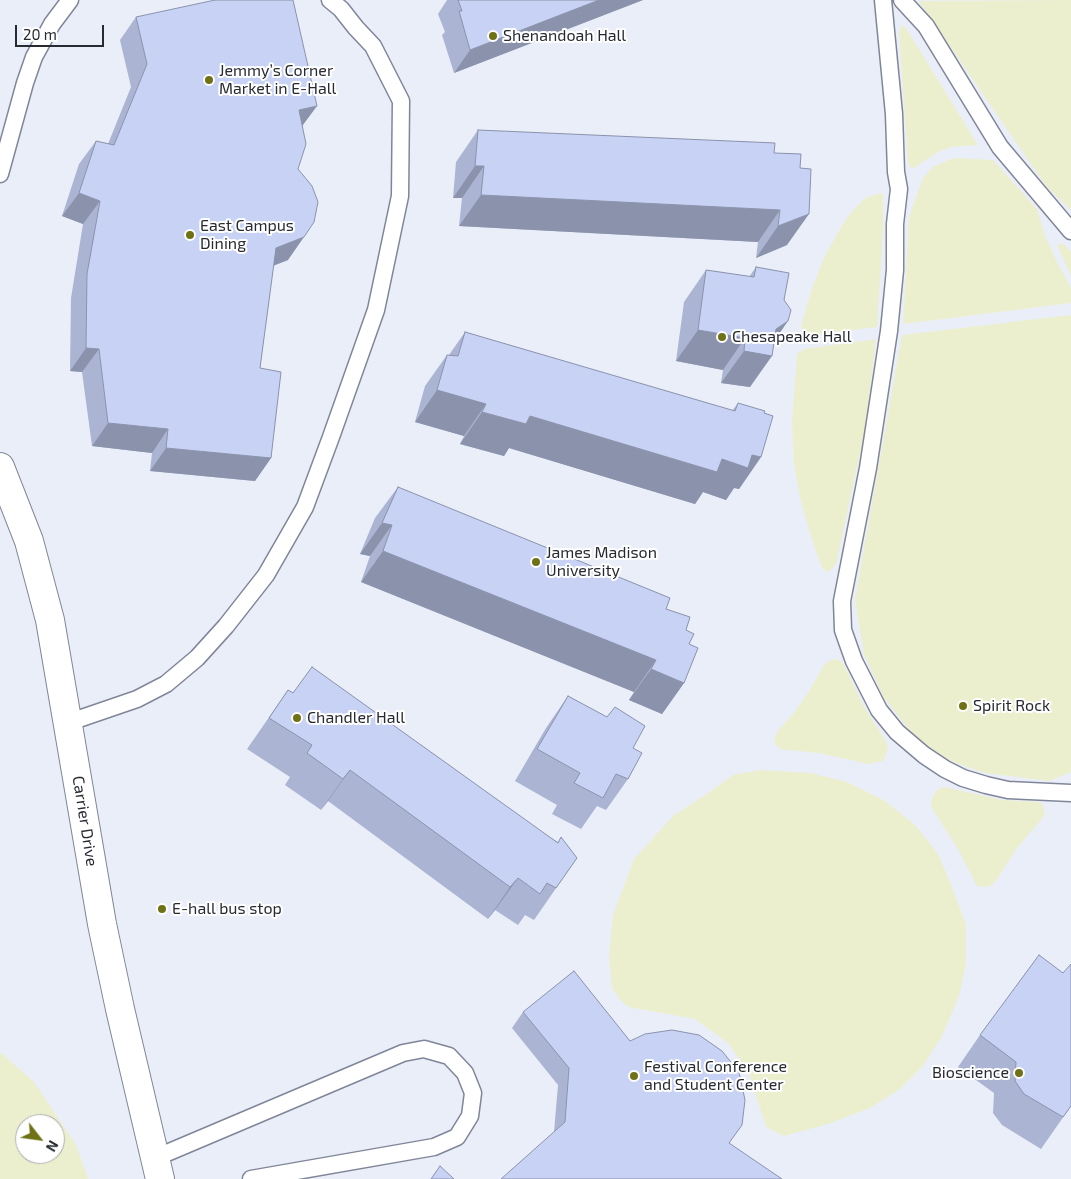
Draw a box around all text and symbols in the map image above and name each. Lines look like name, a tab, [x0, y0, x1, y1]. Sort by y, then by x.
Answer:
scale bar	[18, 15, 106, 47]
text: 20 m	[23, 25, 57, 43]
place label: Shenandoah Hall	[503, 26, 626, 46]
marker: Shenandoah Hall	[487, 30, 499, 42]
place label: Jemmy’s Corner Market in E-Hall	[219, 61, 336, 99]
marker: Jemmy’s Corner Market in E-Hall	[203, 74, 215, 86]
place label: East Campus Dining	[200, 216, 294, 254]
marker: East Campus Dining	[184, 229, 196, 241]
place label: Chesapeake Hall	[732, 327, 852, 347]
marker: Chesapeake Hall	[716, 331, 728, 343]
place label: James Madison University	[546, 543, 657, 581]
marker: James Madison University	[530, 556, 542, 568]
place label: Spirit Rock	[973, 696, 1050, 716]
marker: Spirit Rock	[957, 700, 969, 712]
place label: Chandler Hall	[307, 708, 405, 728]
marker: Chandler Hall	[291, 712, 303, 724]
street label: Carrier Drive	[68, 774, 102, 868]
place label: E-hall bus stop	[172, 899, 282, 919]
marker: E-hall bus stop	[156, 903, 168, 915]
place label: Festival Conference and Student Center	[644, 1057, 787, 1095]
place label: Bioscience	[932, 1063, 1009, 1083]
marker: Bioscience	[1013, 1067, 1025, 1079]
marker: Festival Conference and Student Center	[628, 1070, 640, 1082]
north arrow	[15, 1114, 65, 1164]
text: N	[43, 1138, 62, 1155]

